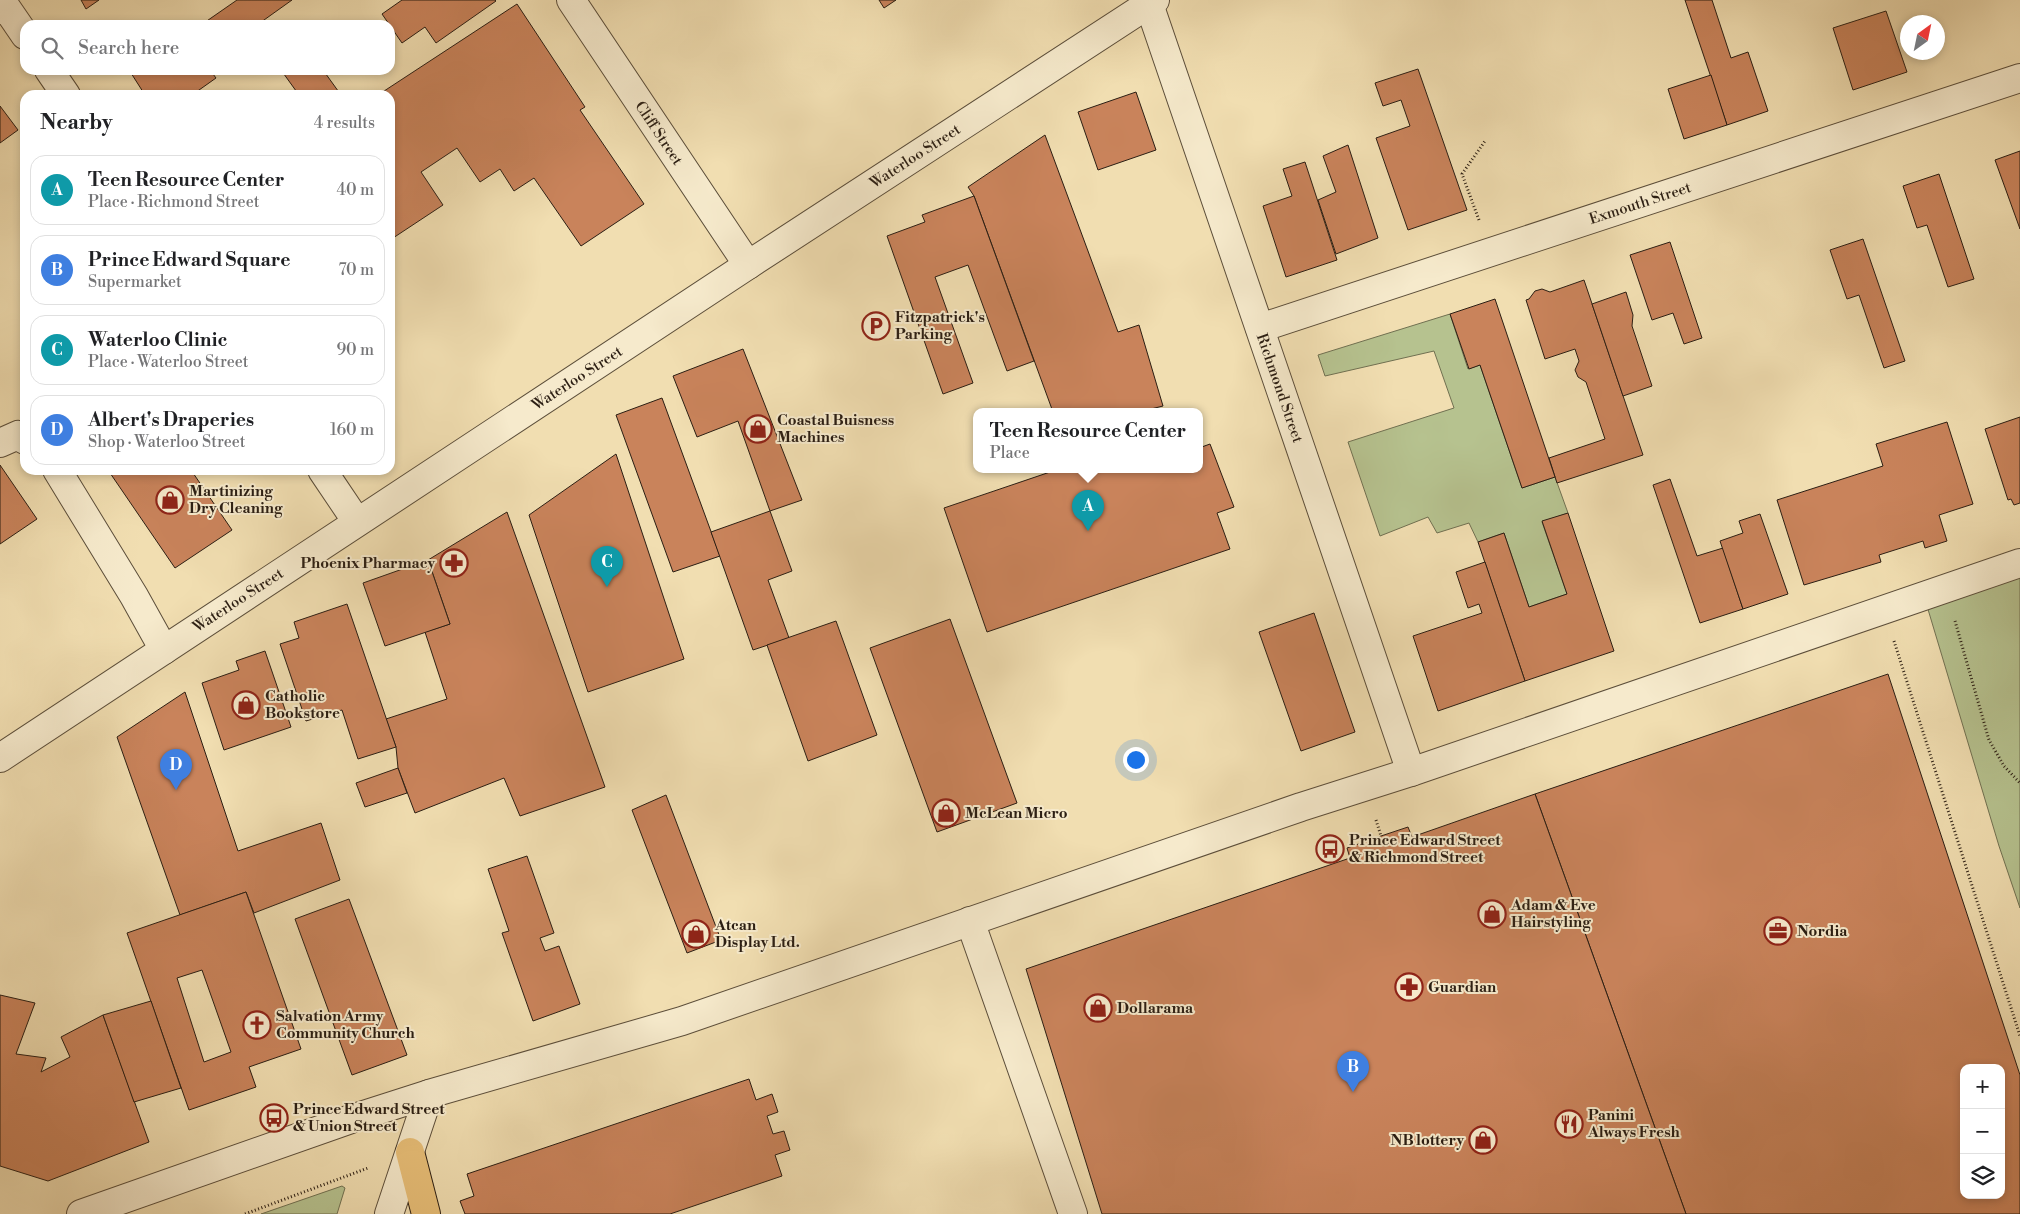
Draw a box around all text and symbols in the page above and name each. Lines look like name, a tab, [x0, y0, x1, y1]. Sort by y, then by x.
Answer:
north arrow	[1900, 15, 1945, 60]
search box	[20, 20, 395, 75]
icon: search	[38, 34, 66, 62]
text: Search here	[78, 36, 179, 60]
street label: Cliff Street	[630, 98, 687, 170]
text: Nearby	[40, 110, 113, 136]
text: 4 results	[314, 113, 375, 133]
street label: Waterloo Street	[865, 120, 965, 193]
text: Teen Resource Center	[88, 168, 284, 192]
street label: Exmouth Street	[1587, 178, 1694, 229]
text: A	[51, 180, 63, 200]
text: 40 m	[337, 180, 374, 200]
text: Place · Richmond Street	[88, 192, 259, 212]
text: Prince Edward Square	[88, 248, 291, 272]
text: B	[51, 260, 63, 280]
text: 70 m	[338, 260, 374, 280]
text: Supermarket	[88, 272, 182, 292]
place label: Fitzpatrick's Parking	[895, 308, 985, 344]
parking icon: Fitzpatrick's Parking	[861, 311, 891, 341]
text: Waterloo Clinic	[88, 328, 227, 352]
street label: Richmond Street	[1252, 331, 1307, 446]
text: C	[51, 340, 63, 360]
text: 90 m	[336, 340, 374, 360]
street label: Waterloo Street	[527, 342, 627, 415]
text: Place · Waterloo Street	[88, 352, 249, 372]
text: Albert's Draperies	[88, 408, 254, 432]
popup	[973, 408, 1203, 473]
place label: Coastal Buisness Machines	[777, 411, 894, 447]
shop icon: Coastal Buisness Machines	[743, 414, 773, 444]
text: Teen Resource Center	[990, 419, 1186, 443]
text: D	[51, 420, 63, 440]
text: 160 m	[330, 420, 374, 440]
text: Shop · Waterloo Street	[88, 432, 246, 452]
text: Place	[990, 443, 1030, 463]
place label: Martinizing Dry Cleaning	[189, 482, 283, 518]
shop icon: Martinizing Dry Cleaning	[155, 485, 185, 515]
pin: A	[1072, 490, 1104, 531]
pin: C	[591, 546, 623, 587]
pharmacy icon: Phoenix Pharmacy	[439, 548, 469, 578]
place label: Phoenix Pharmacy	[300, 554, 435, 573]
street label: Waterloo Street	[188, 564, 288, 637]
place label: Catholic Bookstore	[265, 687, 340, 723]
shop icon: Catholic Bookstore	[231, 690, 261, 720]
your location	[1123, 747, 1149, 773]
pin: D	[160, 749, 192, 790]
shop icon: McLean Micro	[931, 798, 961, 828]
place label: McLean Micro	[965, 804, 1068, 823]
place label: Prince Edward Street & Richmond Street	[1349, 831, 1501, 867]
bus stop icon: Prince Edward Street & Richmond Street	[1315, 834, 1345, 864]
place label: Adam & Eve Hairstyling	[1510, 896, 1596, 932]
shop icon: Adam & Eve Hairstyling	[1477, 899, 1507, 929]
place label: Atcan Display Ltd.	[714, 916, 800, 952]
office icon: Nordia	[1763, 916, 1793, 946]
shop icon: Atcan Display Ltd.	[681, 919, 711, 949]
place label: Nordia	[1797, 922, 1848, 941]
pharmacy icon: Guardian	[1394, 972, 1424, 1002]
place label: Guardian	[1428, 978, 1497, 997]
shop icon: Dollarama	[1083, 993, 1113, 1023]
place label: Dollarama	[1117, 999, 1194, 1018]
place label: Salvation Army Community Church	[276, 1007, 416, 1043]
church icon: Salvation Army Community Church	[242, 1010, 272, 1040]
pin: B	[1337, 1051, 1369, 1092]
map controls	[1960, 1064, 2005, 1199]
button: +	[1960, 1064, 2005, 1109]
place label: Prince Edward Street & Union Street	[293, 1100, 445, 1136]
bus stop icon: Prince Edward Street & Union Street	[259, 1103, 289, 1133]
place label: Panini Always Fresh	[1587, 1106, 1681, 1142]
restaurant icon: Panini Always Fresh	[1554, 1109, 1584, 1139]
button: −	[1960, 1109, 2005, 1154]
shop icon: NB lottery	[1468, 1125, 1498, 1155]
place label: NB lottery	[1391, 1131, 1464, 1150]
button: layers	[1960, 1154, 2005, 1199]

